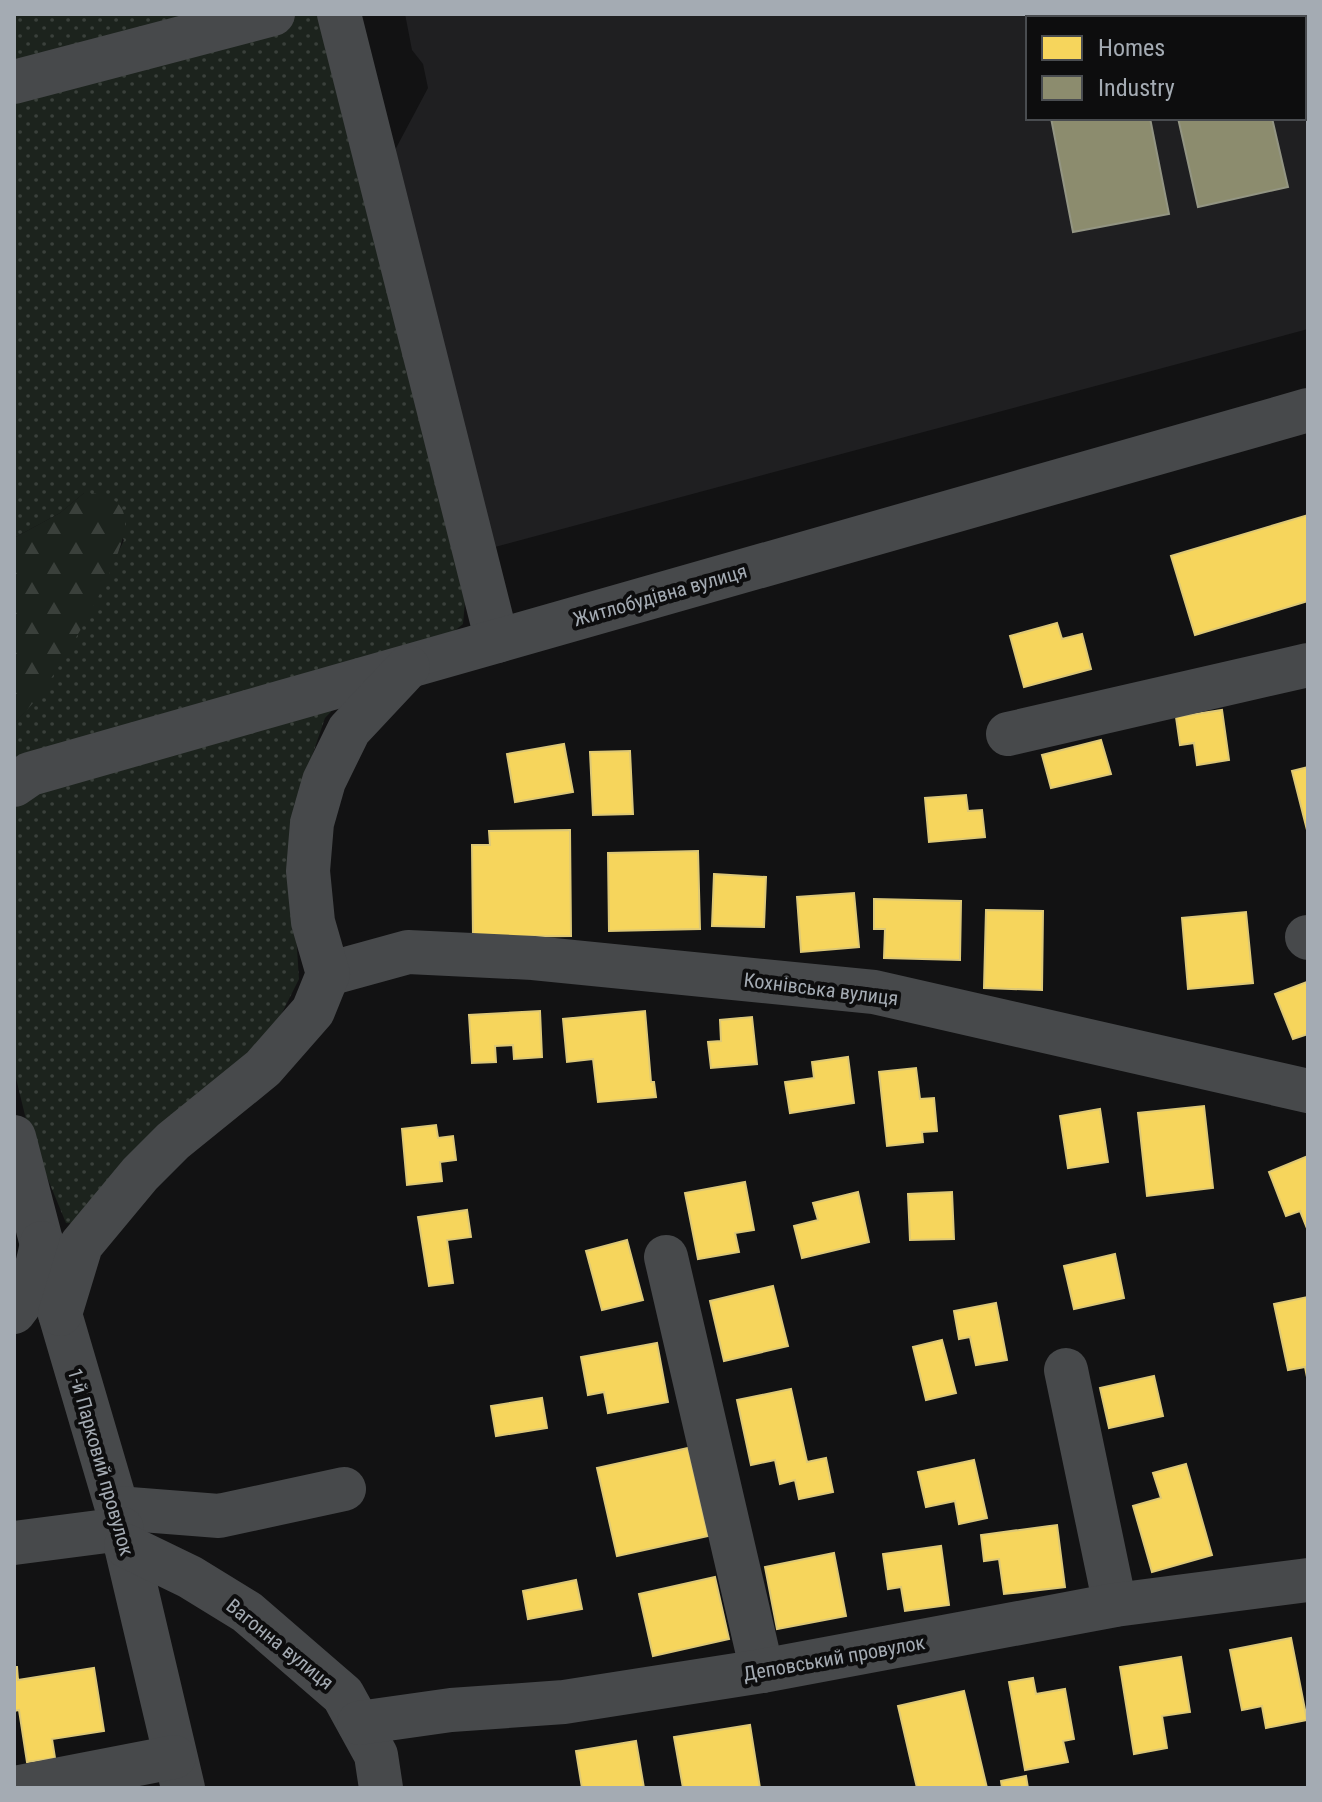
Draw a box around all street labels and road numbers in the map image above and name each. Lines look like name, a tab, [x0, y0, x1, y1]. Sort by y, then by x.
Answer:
street label: Житлобудівна вулиця	[570, 559, 750, 631]
street label: Кохнівська вулиця	[742, 968, 900, 1010]
street label: 1-й Парковий провулок	[63, 1366, 139, 1559]
street label: Вагонна вулиця	[222, 1594, 338, 1694]
street label: Деповський провулок	[741, 1630, 927, 1686]

